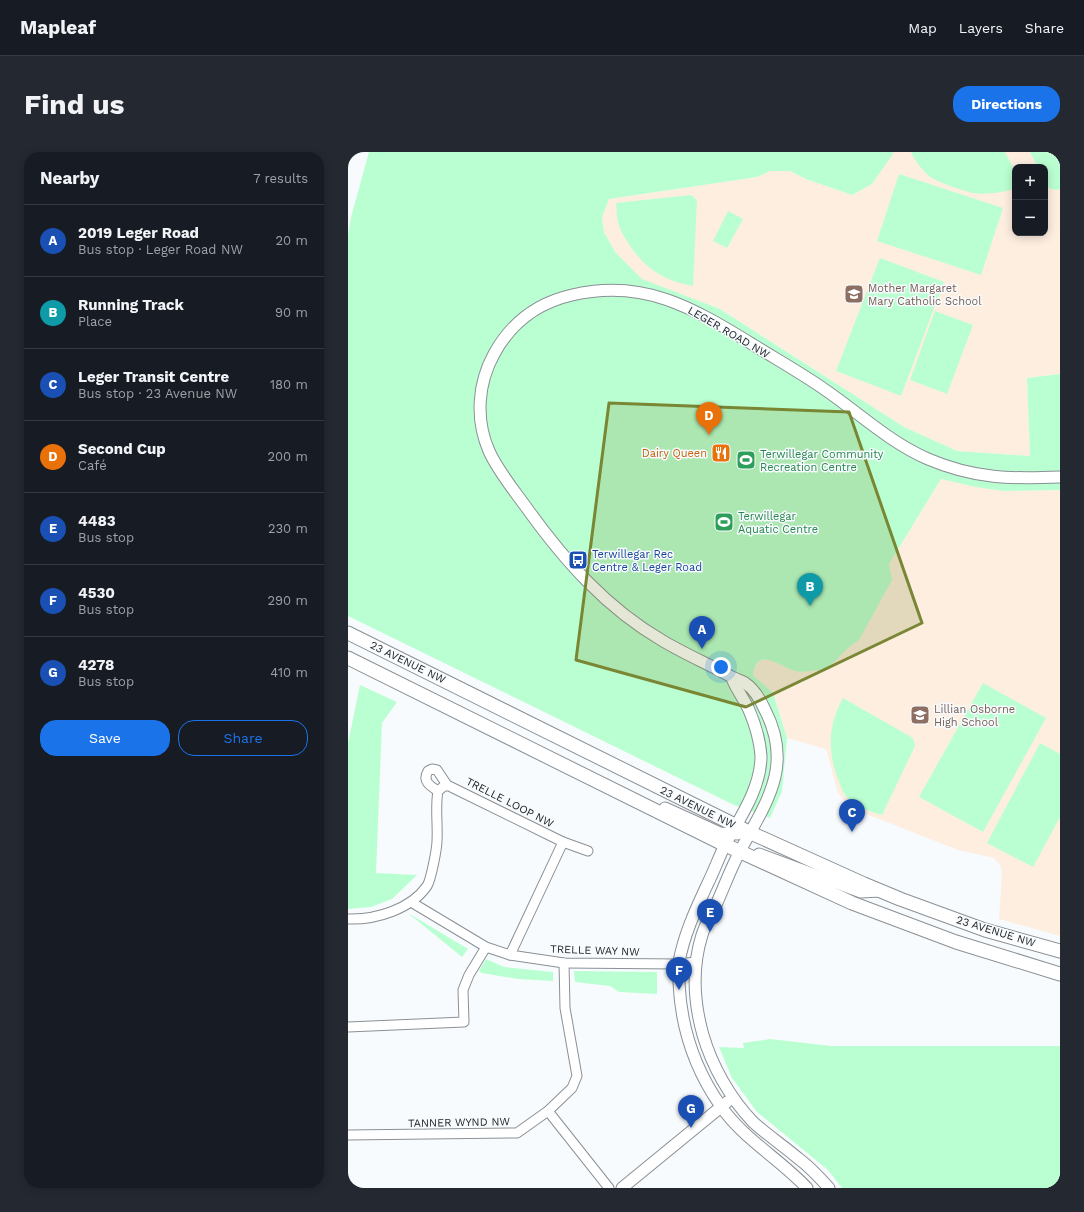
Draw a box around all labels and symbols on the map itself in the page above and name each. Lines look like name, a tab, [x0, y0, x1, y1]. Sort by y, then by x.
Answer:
place label: Mother Margaret Mary Catholic School	[868, 282, 982, 308]
school or university icon: Mother Margaret Mary Catholic School	[843, 283, 865, 305]
street label: LEGER ROAD NW	[686, 304, 772, 361]
pin: D	[696, 402, 722, 435]
restaurant icon: Dairy Queen	[710, 442, 732, 464]
place label: Dairy Queen	[642, 447, 707, 460]
place label: Terwillegar Community Recreation Centre	[760, 448, 884, 474]
sports icon: Terwillegar Community Recreation Centre	[735, 449, 757, 471]
place label: Terwillegar Aquatic Centre	[738, 510, 818, 536]
sports icon: Terwillegar Aquatic Centre	[713, 511, 735, 533]
place label: Terwillegar Rec Centre & Leger Road	[592, 548, 702, 574]
bus stop icon: Terwillegar Rec Centre & Leger Road	[567, 549, 589, 571]
pin: B	[797, 573, 823, 606]
pin: A	[689, 616, 715, 649]
street label: 23 AVENUE NW	[368, 639, 448, 686]
your location	[711, 657, 731, 677]
place label: Lillian Osborne High School	[934, 703, 1015, 729]
school or university icon: Lillian Osborne High School	[909, 704, 931, 726]
street label: TRELLE LOOP NW	[464, 775, 556, 830]
street label: 23 AVENUE NW	[658, 784, 738, 831]
pin: C	[839, 799, 865, 832]
pin: E	[697, 899, 723, 932]
street label: 23 AVENUE NW	[955, 913, 1037, 950]
street label: TRELLE WAY NW	[550, 942, 640, 959]
pin: F	[666, 957, 692, 990]
pin: G	[678, 1095, 704, 1128]
street label: TANNER WYND NW	[408, 1115, 510, 1130]

